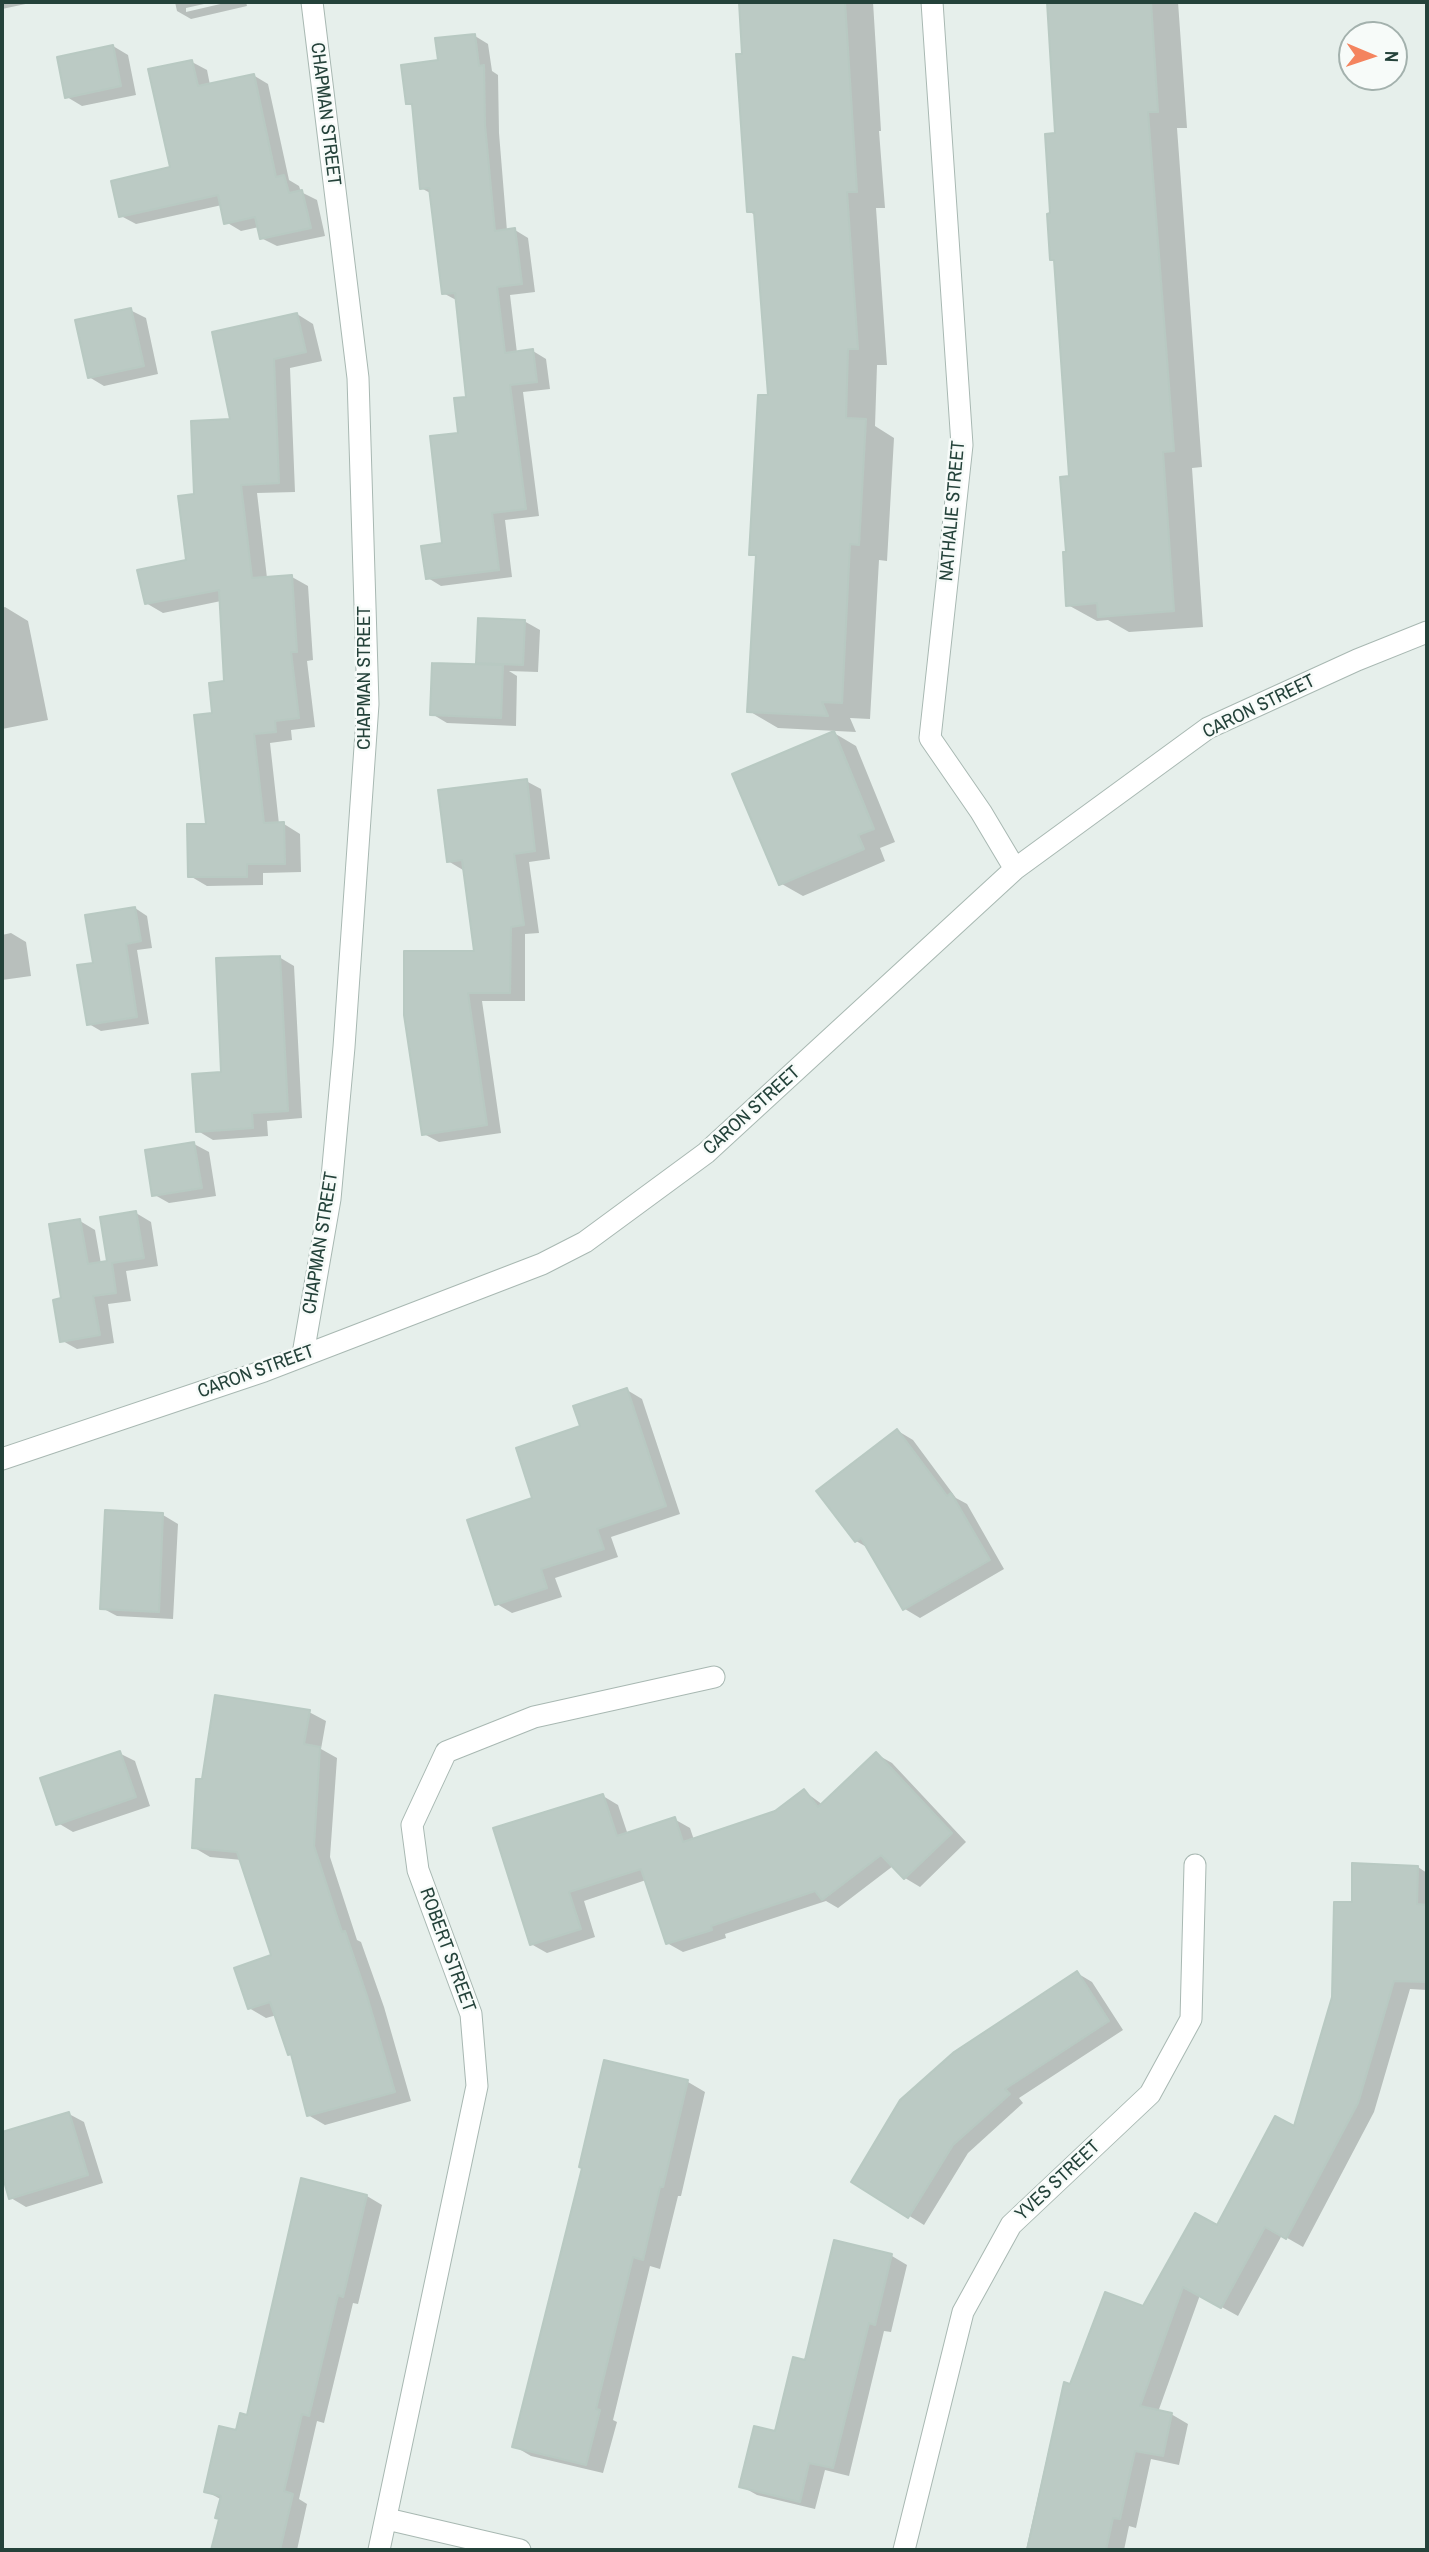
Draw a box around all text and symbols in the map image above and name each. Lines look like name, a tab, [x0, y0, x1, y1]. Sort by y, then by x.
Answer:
north arrow	[1338, 21, 1408, 91]
street label: CHAPMAN STREET	[305, 41, 345, 187]
text: N	[1379, 51, 1405, 63]
street label: NATHALIE STREET	[936, 440, 970, 582]
street label: CHAPMAN STREET	[354, 606, 376, 750]
street label: CARON STREET	[1199, 670, 1319, 744]
street label: CARON STREET	[699, 1062, 805, 1160]
street label: CHAPMAN STREET	[299, 1170, 343, 1316]
street label: CARON STREET	[195, 1340, 317, 1404]
street label: ROBERT STREET	[414, 1885, 480, 2015]
street label: YVES STREET	[1011, 2136, 1105, 2226]

